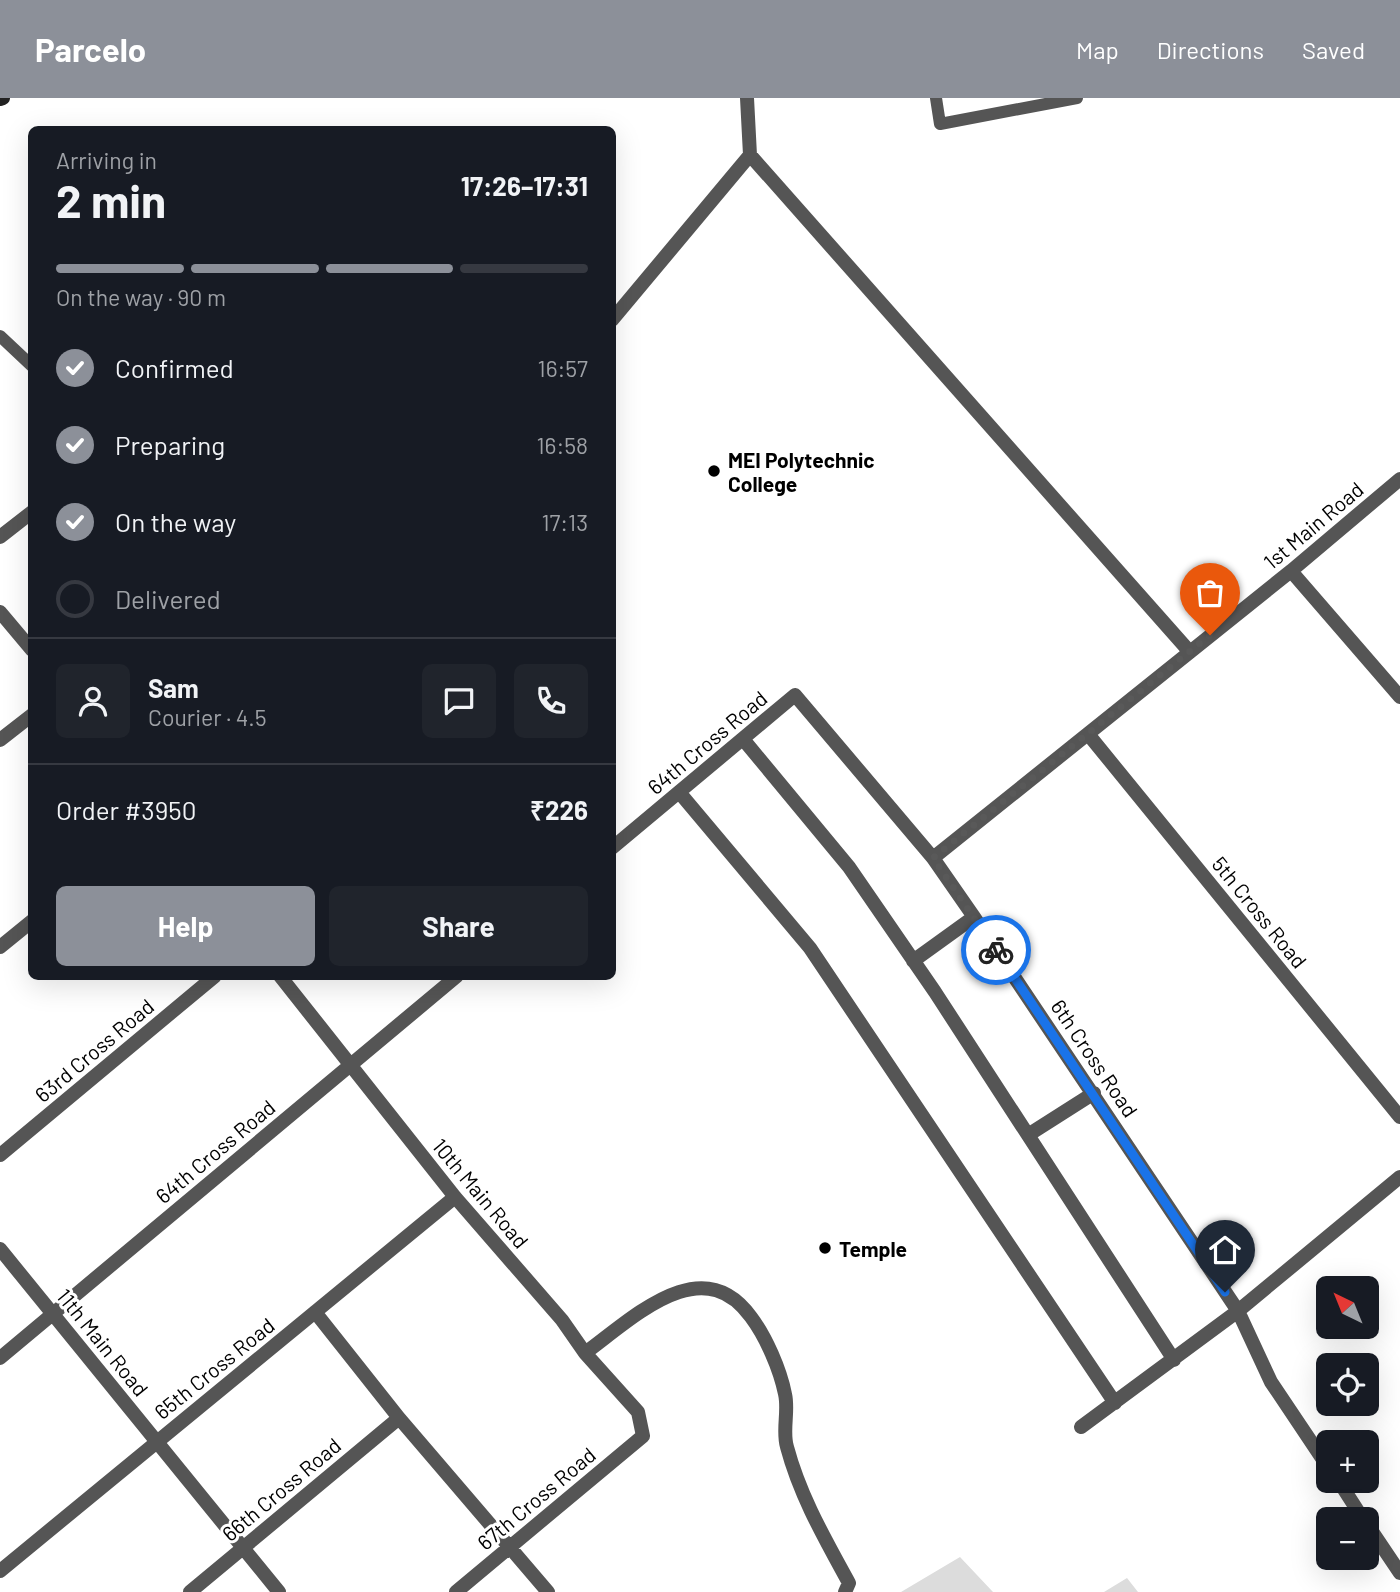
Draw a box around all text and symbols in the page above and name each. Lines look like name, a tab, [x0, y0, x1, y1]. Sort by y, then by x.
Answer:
text: Parcelo	[35, 29, 146, 69]
text: Map	[1076, 35, 1119, 64]
text: Directions	[1157, 35, 1264, 64]
text: Saved	[1302, 35, 1365, 64]
text: Arriving in	[56, 146, 157, 174]
text: 17:26–17:31	[461, 170, 588, 201]
text: 2 min	[56, 172, 166, 227]
text: On the way · 90 m	[56, 283, 226, 311]
icon: check	[56, 349, 94, 387]
text: Confirmed	[115, 352, 234, 383]
text: 16:57	[538, 354, 588, 382]
icon: check	[56, 426, 94, 464]
text: Preparing	[115, 429, 225, 460]
text: 16:58	[537, 431, 588, 459]
place label: MEI Polytechnic College	[728, 447, 875, 496]
marker: MEI Polytechnic College	[706, 463, 722, 479]
street label: 1st Main Road	[1258, 476, 1368, 574]
icon: check	[56, 503, 94, 541]
text: On the way	[115, 506, 236, 537]
text: 17:13	[541, 508, 588, 536]
pin	[1180, 563, 1240, 635]
icon: bag	[1191, 574, 1229, 612]
text: Delivered	[115, 583, 221, 614]
button: person	[56, 664, 130, 738]
button: chat	[422, 664, 496, 738]
button: phone	[514, 664, 588, 738]
text: Sam	[148, 672, 199, 703]
street label: 64th Cross Road	[642, 685, 772, 799]
text: Courier · 4.5	[148, 703, 267, 731]
text: Order #3950	[56, 794, 196, 825]
text: ₹226	[530, 794, 588, 825]
street label: 5th Cross Road	[1207, 851, 1313, 973]
button: Help	[56, 886, 315, 966]
button: Share	[329, 886, 588, 966]
courier	[961, 915, 1031, 985]
icon: bike	[977, 931, 1015, 969]
street label: 63rd Cross Road	[30, 993, 158, 1107]
street label: 6th Cross Road	[1047, 995, 1143, 1121]
street label: 64th Cross Road	[150, 1094, 280, 1208]
street label: 10th Main Road	[428, 1133, 534, 1253]
pin	[1195, 1220, 1255, 1292]
icon: home	[1206, 1231, 1244, 1269]
place label: Temple	[839, 1236, 907, 1261]
marker: Temple	[817, 1240, 833, 1256]
north arrow	[1316, 1276, 1379, 1339]
map controls	[1316, 1276, 1379, 1570]
street label: 11th Main Road	[52, 1283, 154, 1401]
street label: 65th Cross Road	[149, 1312, 279, 1424]
button: locate	[1316, 1353, 1379, 1416]
button: +	[1316, 1430, 1379, 1493]
street label: 66th Cross Road	[217, 1432, 345, 1546]
street label: 67th Cross Road	[472, 1441, 600, 1555]
button: −	[1316, 1507, 1379, 1570]

